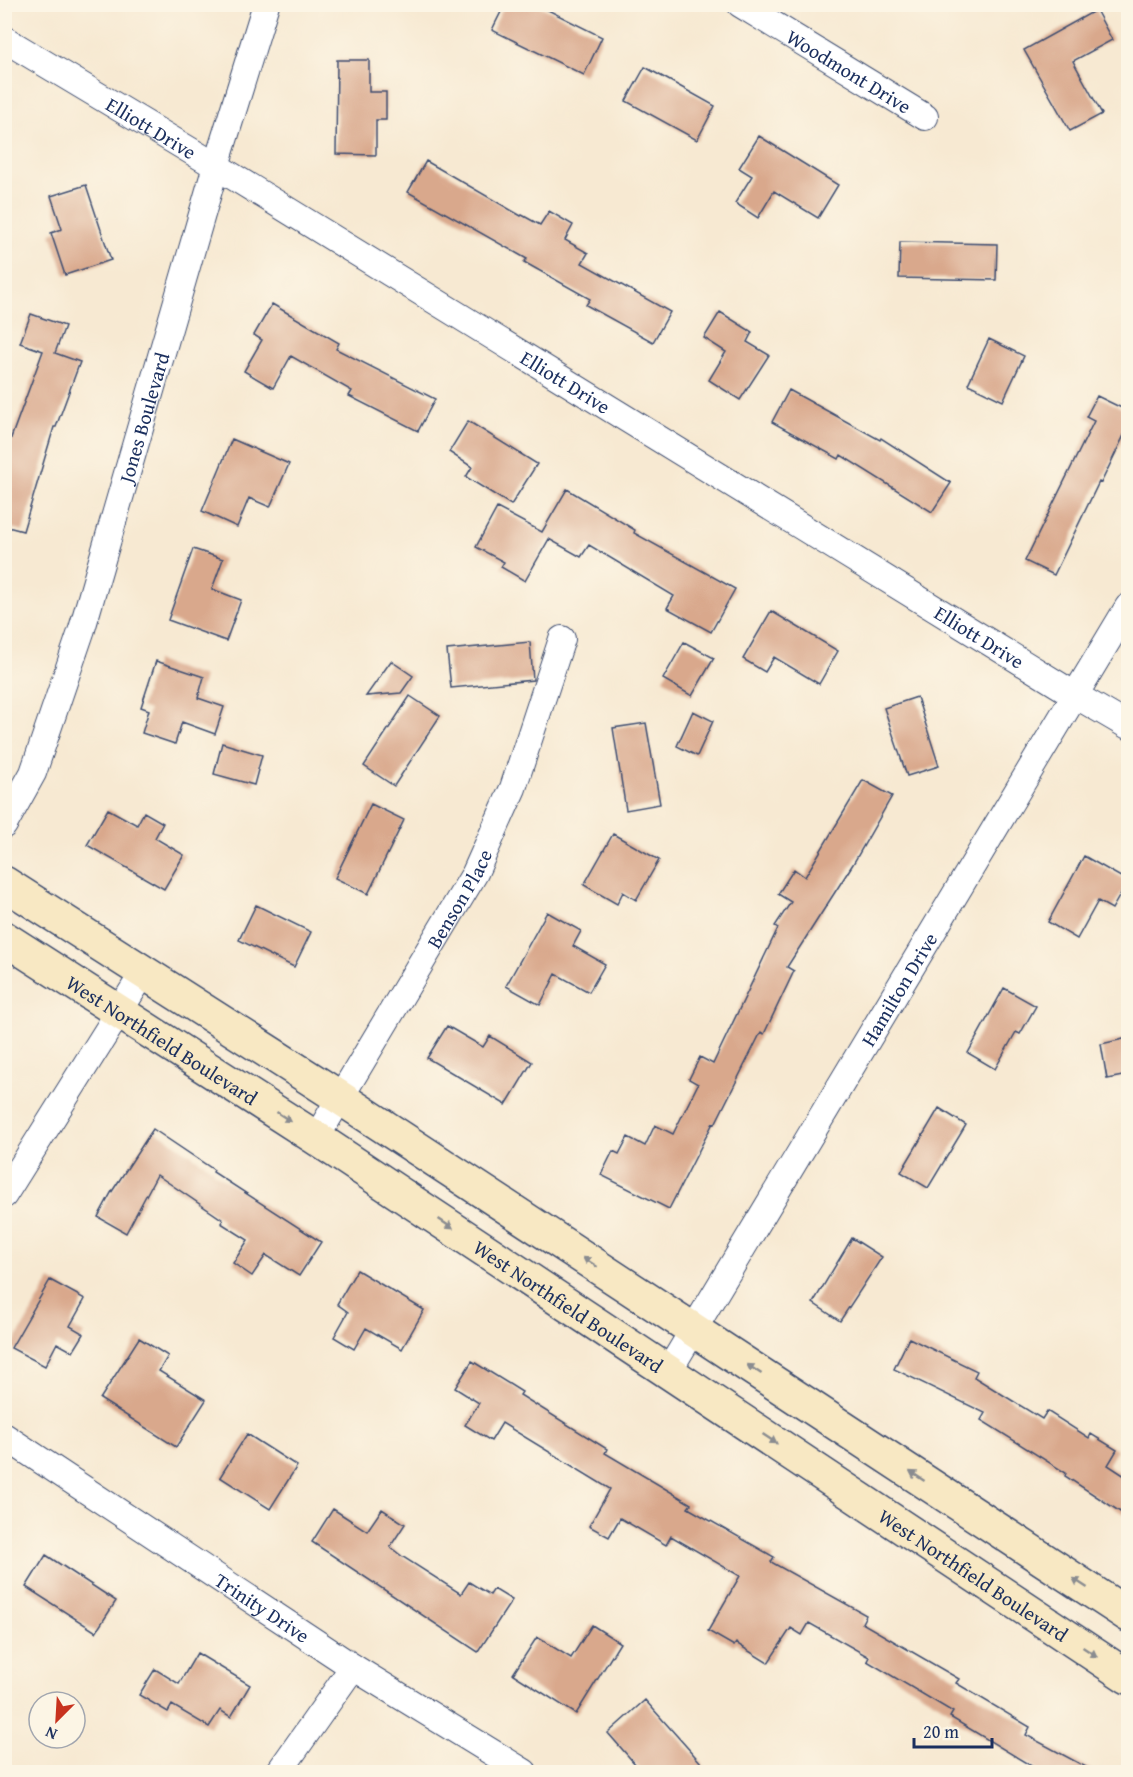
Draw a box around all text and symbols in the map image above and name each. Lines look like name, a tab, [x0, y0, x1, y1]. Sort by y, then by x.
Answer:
street label: Woodmont Drive	[781, 21, 917, 120]
street label: Elliott Drive	[101, 89, 202, 166]
street label: Elliott Drive	[515, 343, 616, 420]
street label: Jones Boulevard	[110, 348, 176, 489]
street label: Elliott Drive	[929, 598, 1030, 675]
street label: Benson Place	[419, 844, 498, 953]
street label: Hamilton Drive	[853, 927, 944, 1051]
street label: West Northfield Boulevard	[61, 967, 264, 1112]
one-way arrow	[275, 1111, 292, 1122]
one-way arrow	[438, 1218, 454, 1230]
street label: West Northfield Boulevard	[468, 1232, 670, 1379]
one-way arrow	[583, 1256, 599, 1268]
one-way arrow	[745, 1363, 762, 1374]
one-way arrow	[761, 1434, 778, 1445]
one-way arrow	[908, 1470, 925, 1481]
street label: West Northfield Boulevard	[873, 1501, 1075, 1648]
street label: Trinity Drive	[209, 1565, 316, 1649]
one-way arrow	[1072, 1577, 1088, 1589]
one-way arrow	[1082, 1646, 1098, 1657]
north arrow	[27, 1690, 87, 1750]
scale bar	[914, 1711, 992, 1749]
text: 20 m	[923, 1718, 959, 1745]
text: N	[41, 1720, 61, 1747]

